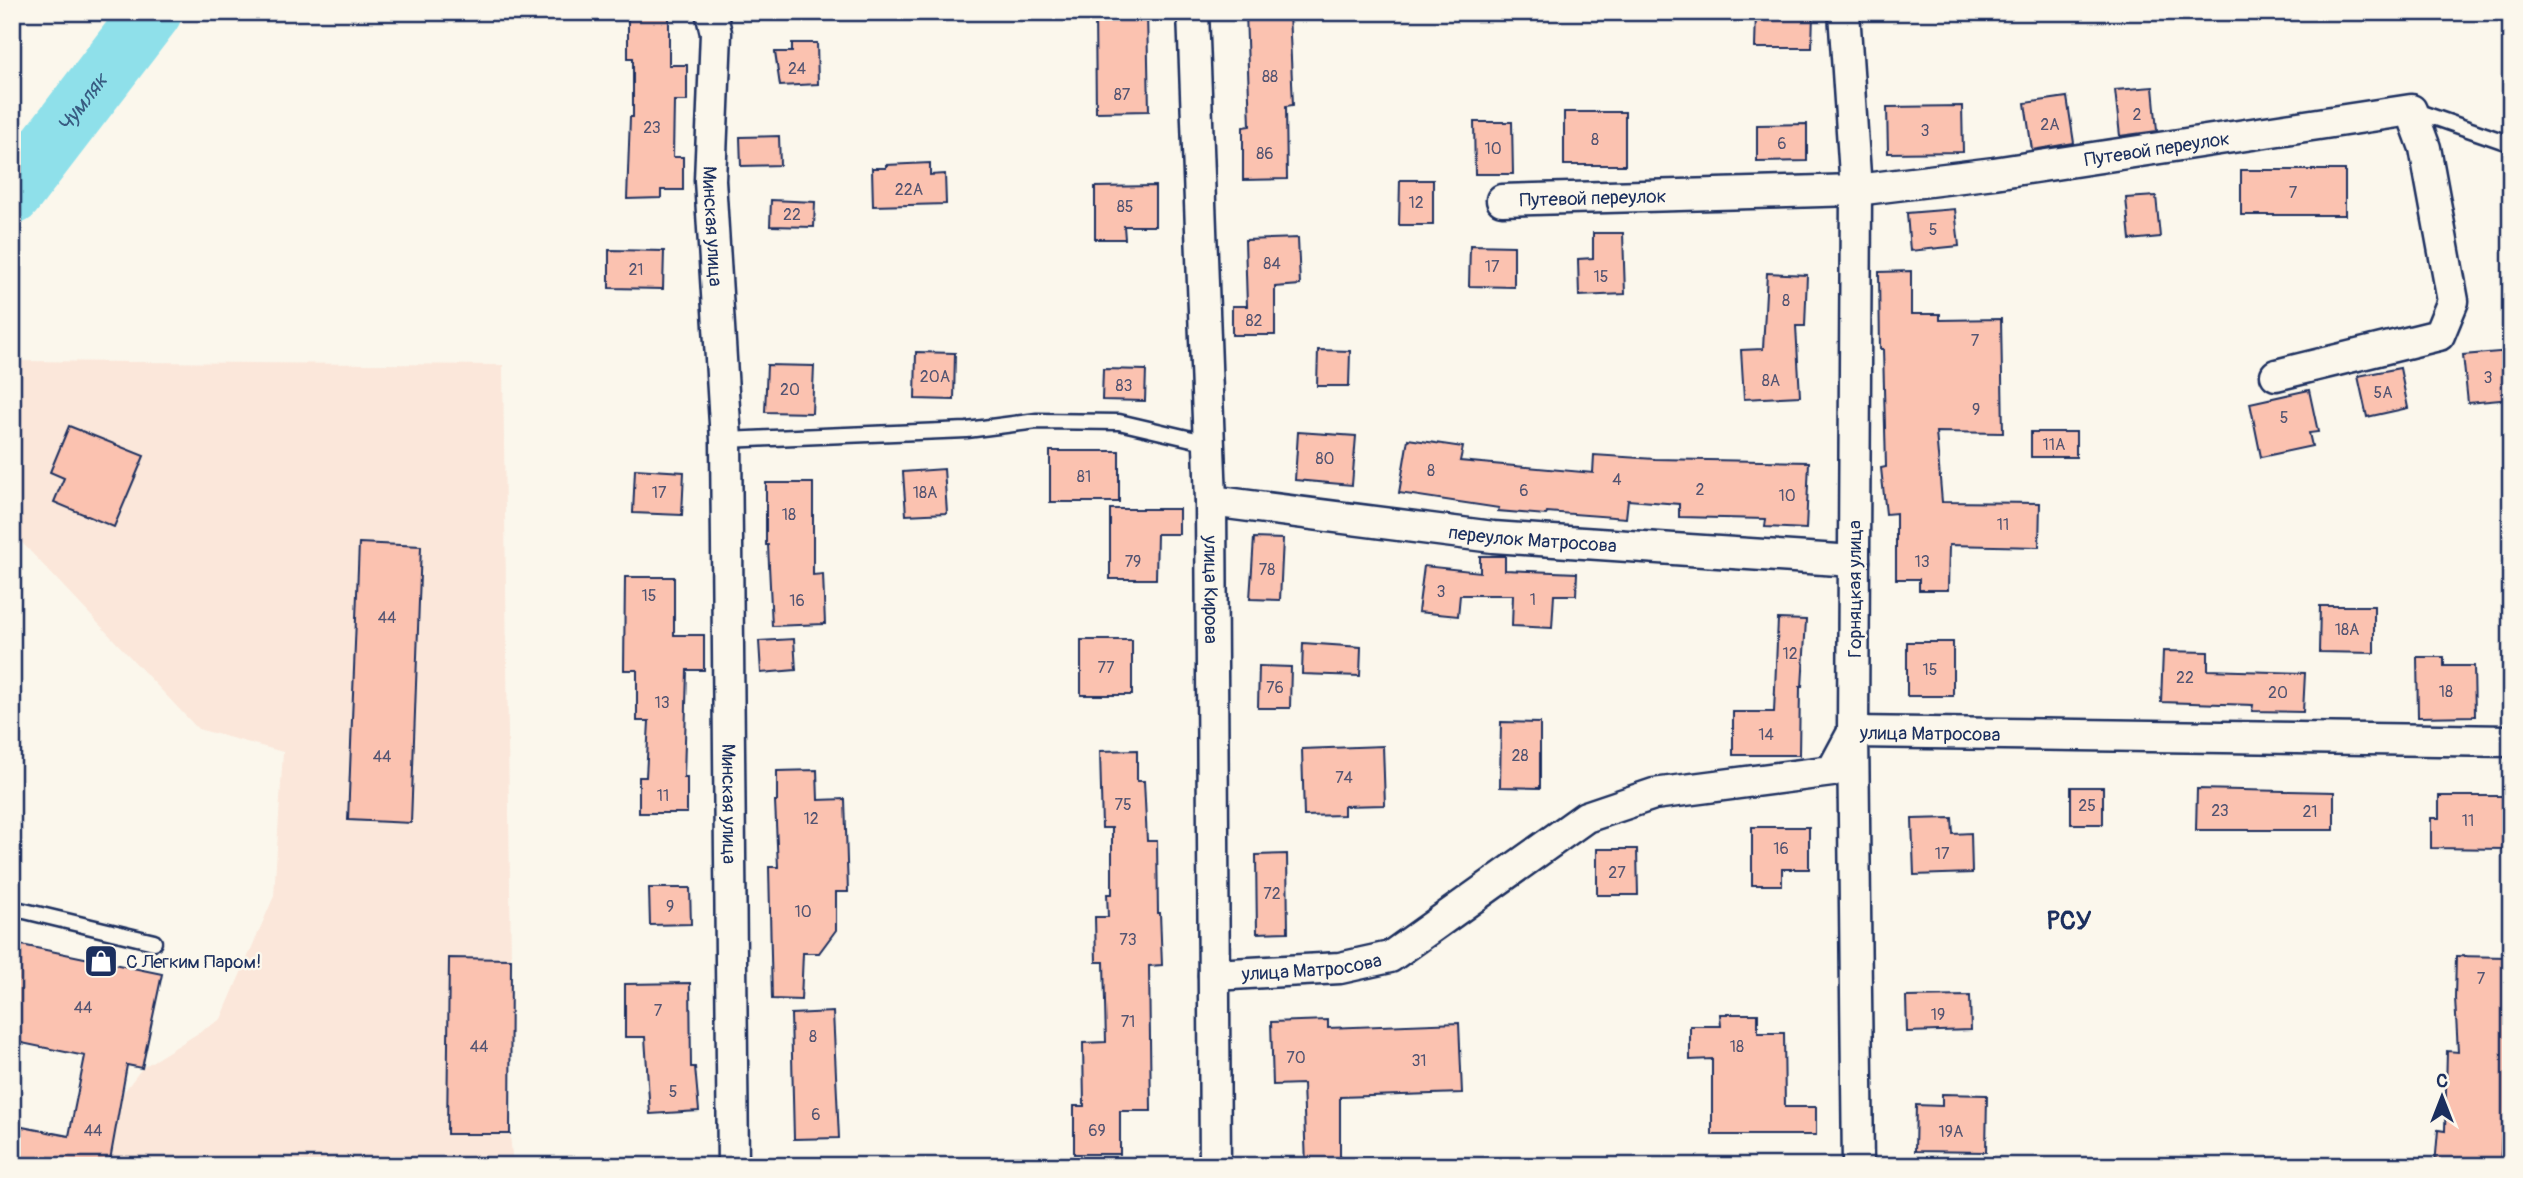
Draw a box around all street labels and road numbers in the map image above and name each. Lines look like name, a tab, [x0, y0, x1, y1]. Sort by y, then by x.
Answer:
street label: Путевой переулок	[2083, 127, 2232, 172]
street label: Минская улица	[697, 166, 728, 287]
street label: Путевой переулок	[1519, 184, 1667, 212]
street label: переулок Матросова	[1447, 520, 1618, 558]
street label: Горняцкая улица	[1843, 520, 1867, 658]
street label: улица Кирова	[1198, 534, 1223, 644]
street label: улица Матросова	[1859, 721, 2001, 747]
street label: Минская улица	[716, 743, 741, 864]
street label: улица Матросова	[1240, 948, 1384, 987]

